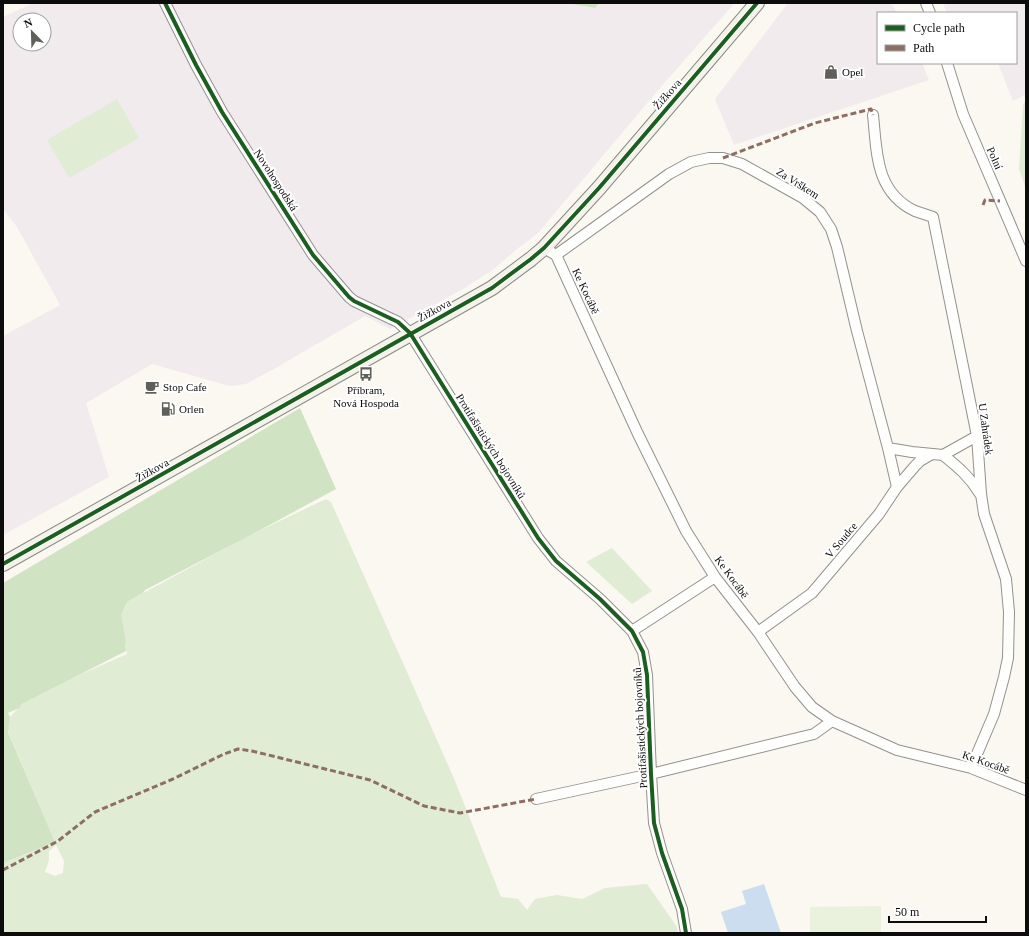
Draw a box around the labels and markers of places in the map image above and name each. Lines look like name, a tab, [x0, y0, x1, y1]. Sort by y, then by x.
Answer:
shop icon: Opel	[823, 64, 839, 80]
place label: Opel	[842, 66, 863, 78]
bus stop icon: Příbram, Nová Hospoda	[358, 366, 374, 382]
cafe icon: Stop Cafe	[144, 379, 160, 395]
place label: Stop Cafe	[163, 381, 207, 393]
place label: Příbram, Nová Hospoda	[333, 384, 399, 409]
fuel station icon: Orlen	[160, 401, 176, 417]
place label: Orlen	[179, 403, 205, 415]

